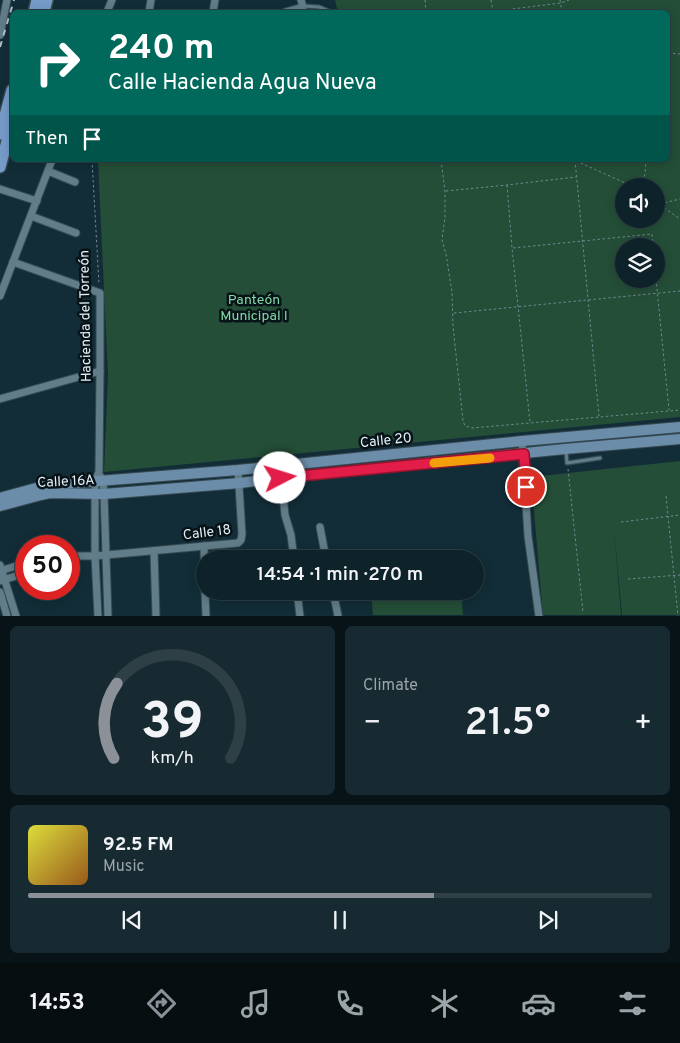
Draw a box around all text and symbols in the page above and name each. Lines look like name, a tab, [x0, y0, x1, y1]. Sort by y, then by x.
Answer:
text: 240 m	[108, 27, 214, 71]
icon: right	[25, 30, 90, 95]
text: Calle Hacienda Agua Nueva	[108, 70, 377, 97]
icon: arrive	[78, 125, 106, 153]
text: Then	[25, 127, 68, 151]
map controls	[615, 178, 665, 288]
button: sound	[615, 178, 665, 228]
button: layers	[615, 238, 665, 288]
street label: Hacienda del Torreón	[76, 250, 96, 382]
park label: Panteón Municipal I	[220, 292, 288, 325]
street label: Calle 20	[359, 430, 413, 452]
position arrow	[253, 451, 305, 503]
pin	[505, 466, 547, 508]
street label: Calle 16A	[37, 472, 95, 492]
icon: arrive	[512, 473, 540, 501]
street label: Calle 18	[182, 522, 232, 544]
speed limit sign: 50	[15, 535, 80, 600]
text: 14:54 · 1 min · 270 m	[257, 563, 423, 587]
text: Climate	[363, 676, 418, 696]
text: 39	[141, 691, 204, 757]
text: 21.5°	[464, 700, 551, 749]
text: −	[363, 706, 381, 742]
text: +	[634, 706, 652, 742]
text: km/h	[151, 747, 194, 770]
text: 92.5 FM	[103, 833, 174, 857]
text: Music	[103, 857, 144, 877]
icon: previous	[118, 906, 146, 934]
icon: pause	[326, 906, 354, 934]
icon: next	[534, 906, 562, 934]
icon: directions	[144, 986, 179, 1021]
icon: music	[238, 986, 273, 1021]
icon: phone	[332, 986, 367, 1021]
icon: climate	[427, 986, 462, 1021]
icon: car	[521, 986, 556, 1021]
icon: filters	[615, 986, 650, 1021]
text: 14:53	[30, 990, 85, 1017]

